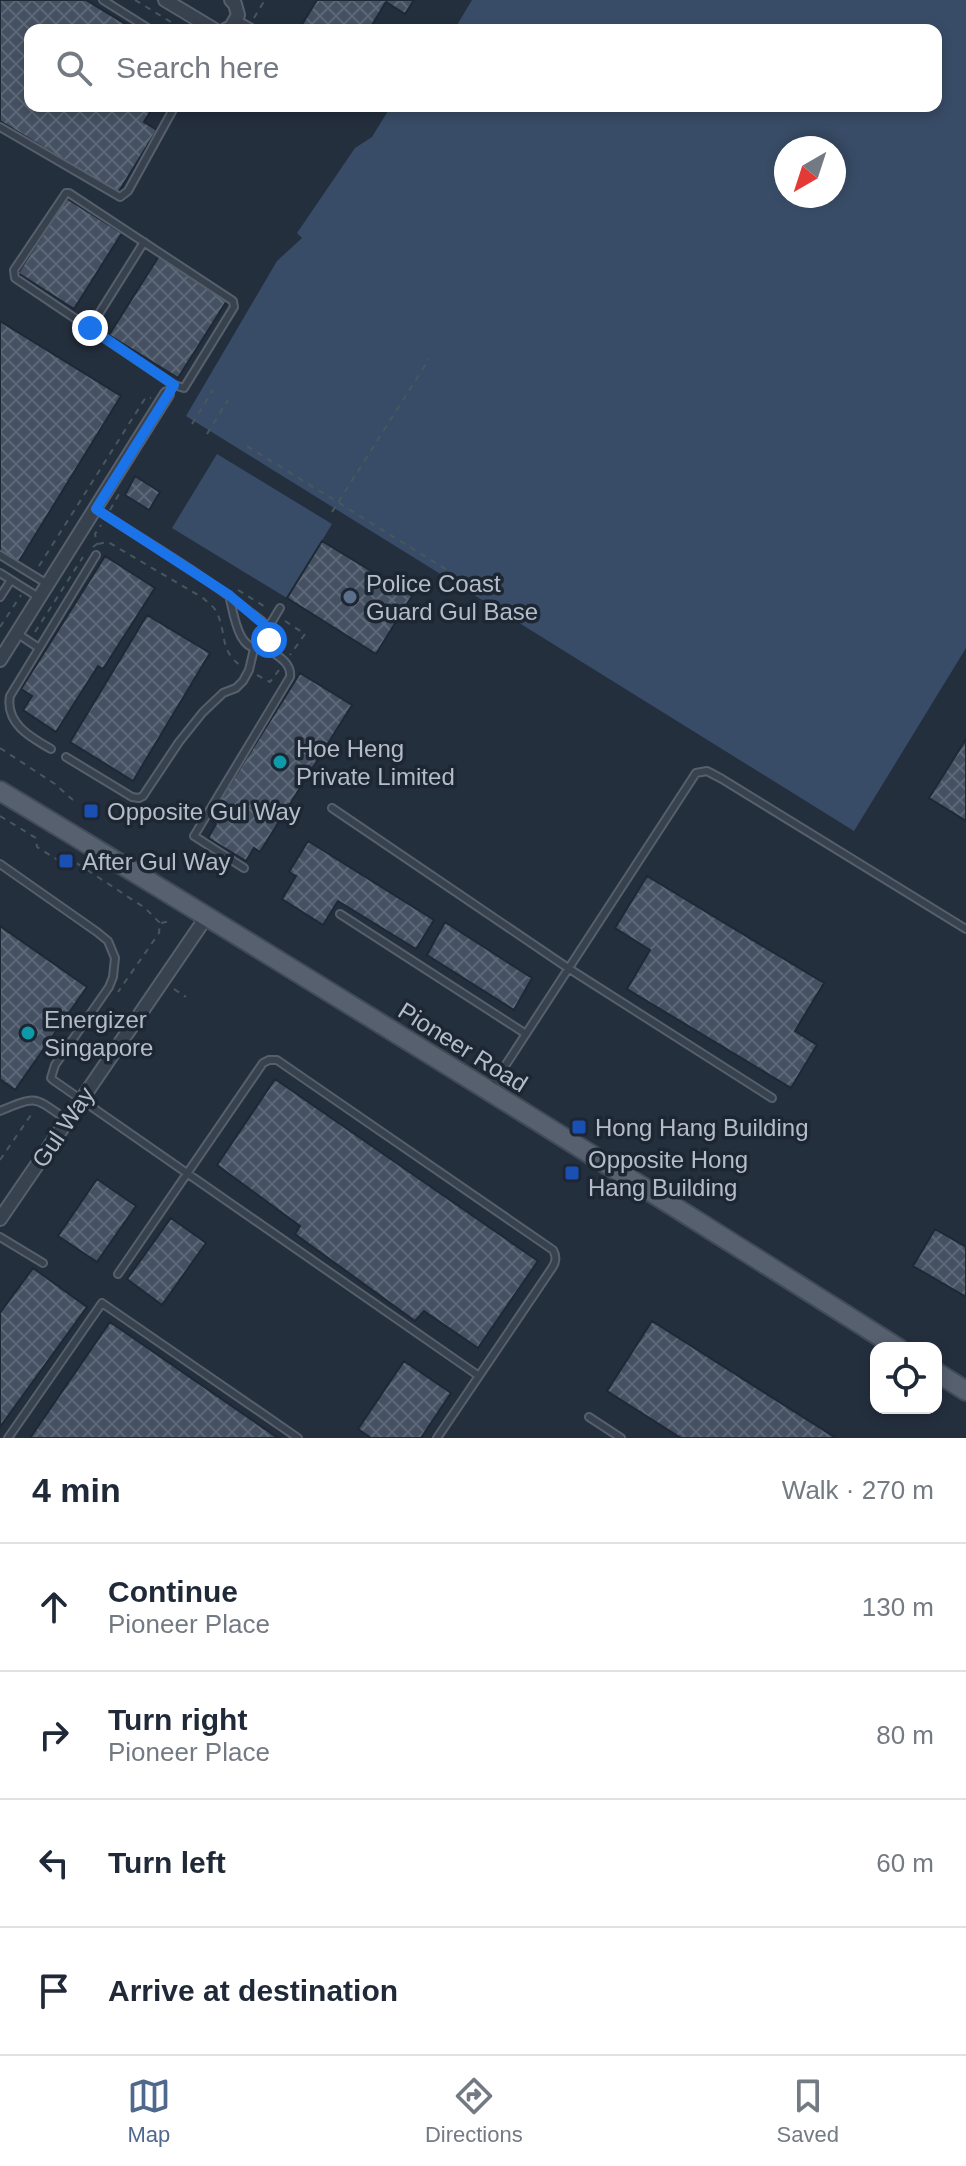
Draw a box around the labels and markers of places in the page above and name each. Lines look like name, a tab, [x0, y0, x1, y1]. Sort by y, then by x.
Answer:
place label: Police Coast Guard Gul Base	[366, 570, 538, 625]
marker: Police Coast Guard Gul Base	[341, 588, 359, 606]
place label: Hoe Heng Private Limited	[296, 735, 455, 790]
marker: Hoe Heng Private Limited	[271, 753, 289, 771]
place label: Opposite Gul Way	[107, 798, 301, 825]
marker: Opposite Gul Way	[82, 802, 100, 820]
place label: After Gul Way	[82, 848, 230, 875]
marker: After Gul Way	[57, 852, 75, 870]
place label: Energizer Singapore	[44, 1006, 153, 1061]
marker: Energizer Singapore	[19, 1024, 37, 1042]
place label: Hong Hang Building	[595, 1114, 808, 1141]
marker: Hong Hang Building	[570, 1118, 588, 1136]
place label: Opposite Hong Hang Building	[588, 1146, 748, 1201]
marker: Opposite Hong Hang Building	[563, 1164, 581, 1182]

